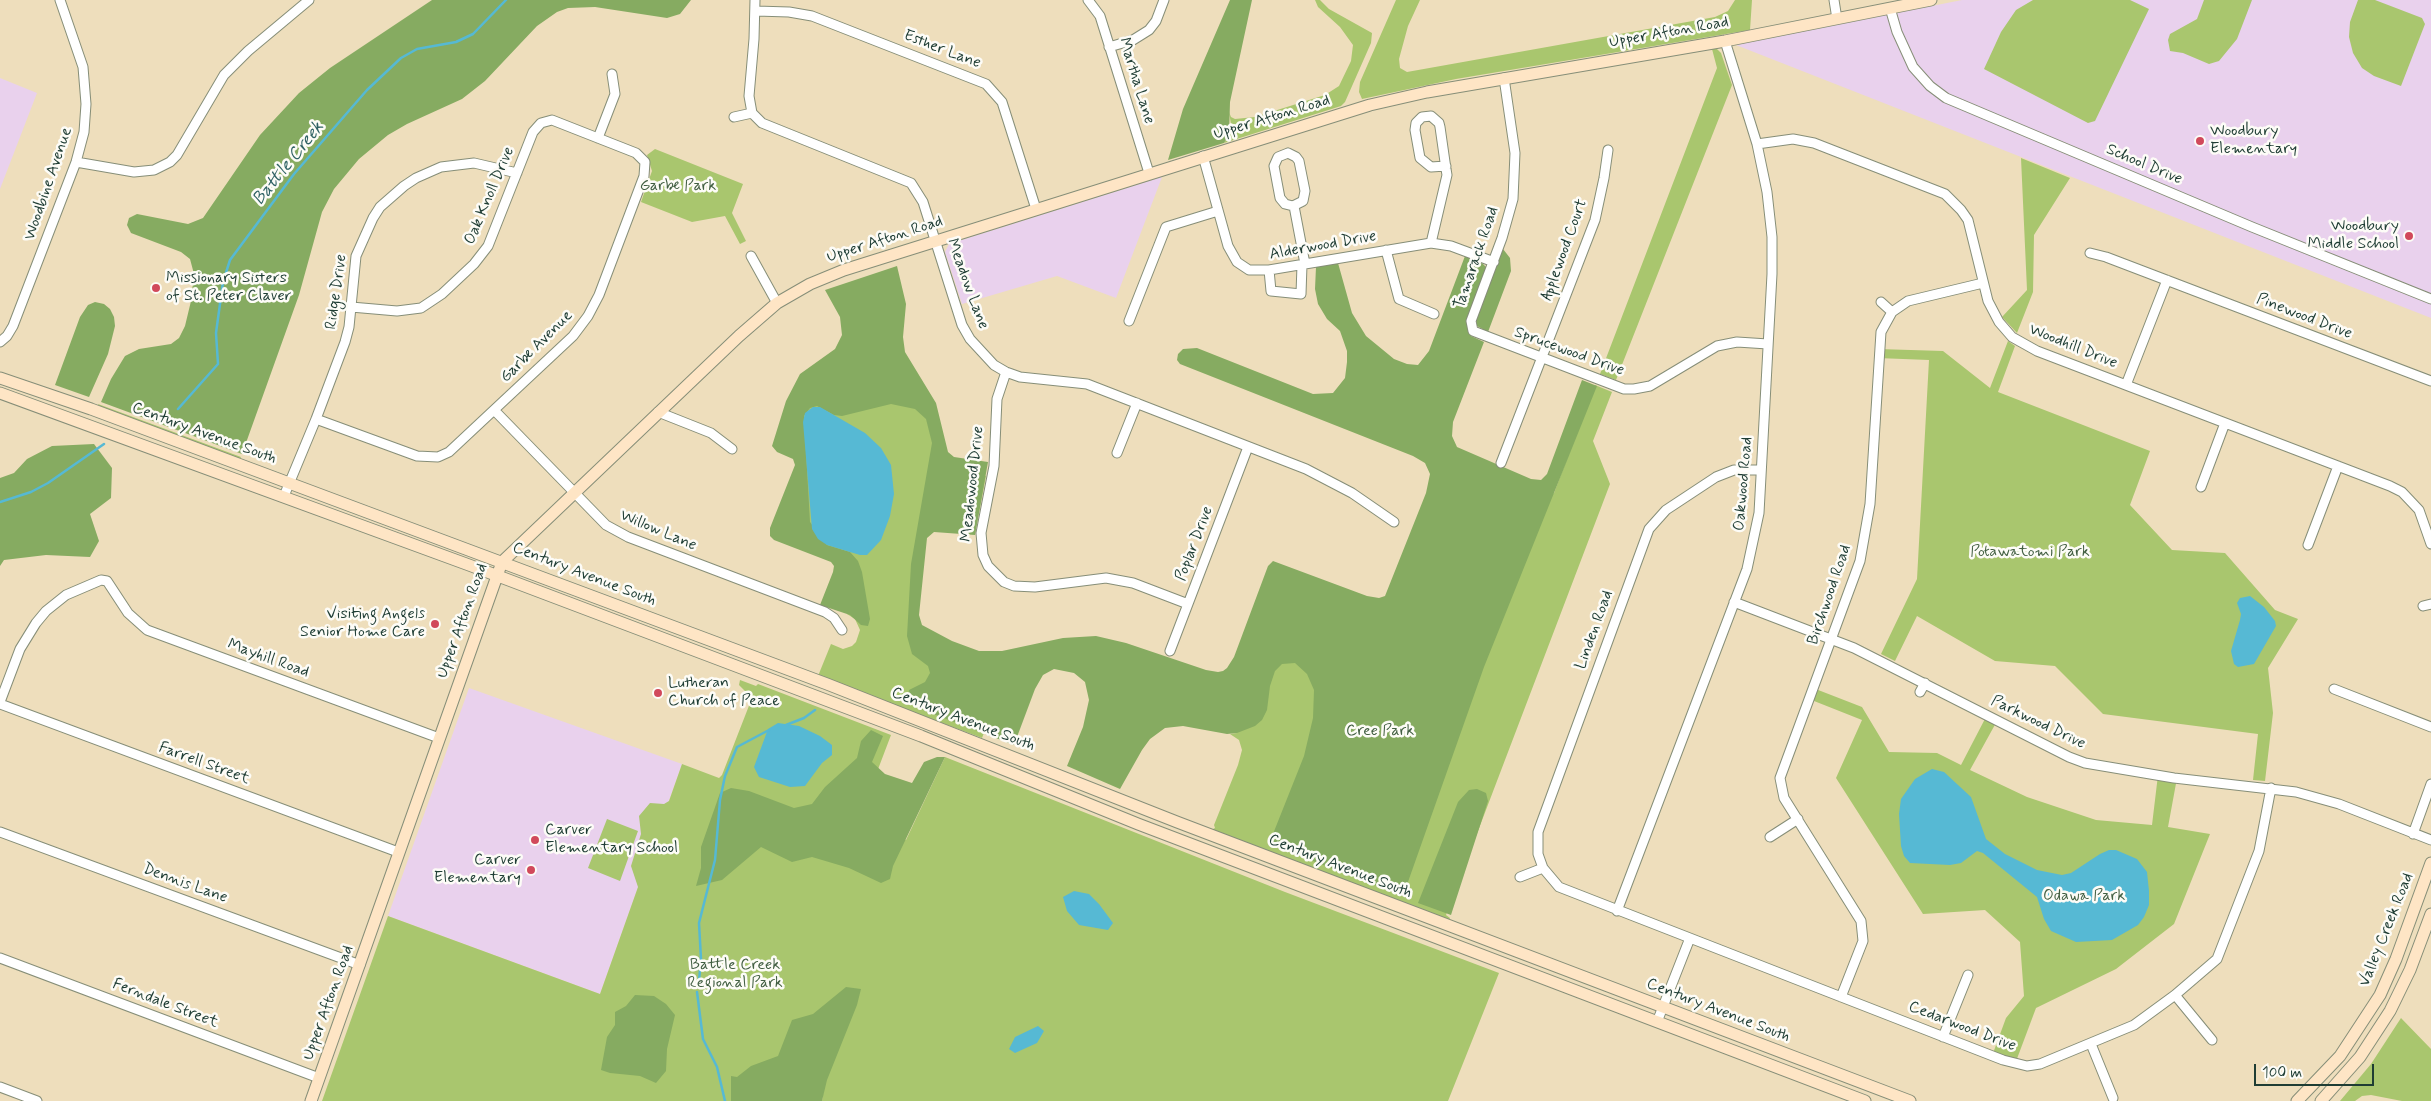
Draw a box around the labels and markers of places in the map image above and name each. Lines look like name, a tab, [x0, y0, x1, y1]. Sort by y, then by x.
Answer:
place label: Woodbury Elementary	[2210, 122, 2297, 160]
marker: Woodbury Elementary	[2194, 135, 2206, 147]
place label: Woodbury Middle School	[2308, 217, 2399, 255]
marker: Woodbury Middle School	[2403, 230, 2415, 242]
place label: Missionary Sisters of St. Peter Claver	[166, 269, 291, 307]
marker: Missionary Sisters of St. Peter Claver	[150, 282, 162, 294]
place label: Visiting Angels Senior Home Care	[300, 605, 425, 643]
marker: Visiting Angels Senior Home Care	[429, 618, 441, 630]
place label: Lutheran Church of Peace	[668, 674, 780, 712]
marker: Lutheran Church of Peace	[652, 687, 664, 699]
place label: Carver Elementary School	[545, 821, 678, 859]
marker: Carver Elementary School	[529, 834, 541, 846]
place label: Carver Elementary	[434, 851, 521, 889]
marker: Carver Elementary	[525, 864, 537, 876]

